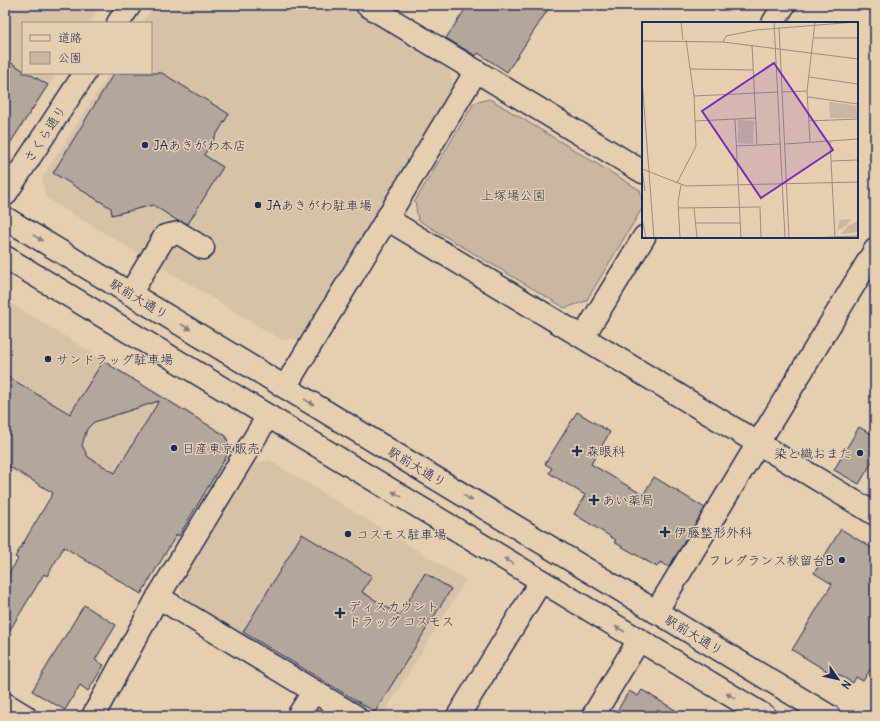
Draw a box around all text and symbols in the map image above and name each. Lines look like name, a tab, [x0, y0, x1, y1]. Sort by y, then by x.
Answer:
legend	[22, 22, 152, 74]
inset map	[642, 22, 858, 238]
text: 道路	[58, 30, 82, 45]
text: 公園	[58, 50, 82, 65]
street label: さくら通り	[20, 102, 70, 166]
place label: JAあきがわ本店	[153, 137, 246, 154]
marker: JAあきがわ本店	[140, 140, 150, 150]
park label: 上塚場公園	[480, 187, 546, 204]
place label: JAあきがわ駐車場	[266, 197, 372, 214]
marker: JAあきがわ駐車場	[253, 200, 263, 210]
one-way arrow	[32, 235, 44, 242]
street label: 駅前大通り	[107, 275, 171, 323]
one-way arrow	[180, 324, 192, 331]
place label: サンドラッグ駐車場	[56, 351, 173, 368]
marker: サンドラッグ駐車場	[43, 354, 53, 364]
one-way arrow	[303, 398, 315, 405]
place label: 日産東京販売	[182, 440, 260, 457]
marker: 日産東京販売	[169, 443, 179, 453]
street label: 駅前大通り	[385, 443, 449, 491]
place label: 森眼科	[586, 443, 625, 460]
marker: 森眼科	[571, 445, 583, 457]
place label: 染と織おまた	[774, 445, 852, 462]
marker: 染と織おまた	[855, 448, 865, 458]
one-way arrow	[392, 490, 402, 498]
place label: あい薬局	[602, 492, 654, 509]
one-way arrow	[463, 494, 473, 502]
marker: あい薬局	[589, 495, 599, 505]
place label: 伊藤整形外科	[674, 524, 752, 541]
place label: コスモス駐車場	[356, 526, 446, 543]
marker: 伊藤整形外科	[659, 526, 671, 538]
marker: コスモス駐車場	[343, 529, 353, 539]
place label: フレグランス秋留台B	[708, 552, 834, 569]
marker: フレグランス秋留台B	[837, 555, 847, 565]
one-way arrow	[503, 558, 515, 565]
place label: ディスカウント ドラッグ コスモス	[348, 598, 454, 630]
marker: ディスカウント ドラッグ コスモス	[335, 608, 345, 618]
street label: 駅前大通り	[662, 611, 726, 659]
one-way arrow	[614, 625, 626, 632]
north arrow	[818, 659, 858, 699]
text: N	[838, 678, 854, 692]
one-way arrow	[725, 692, 737, 699]

